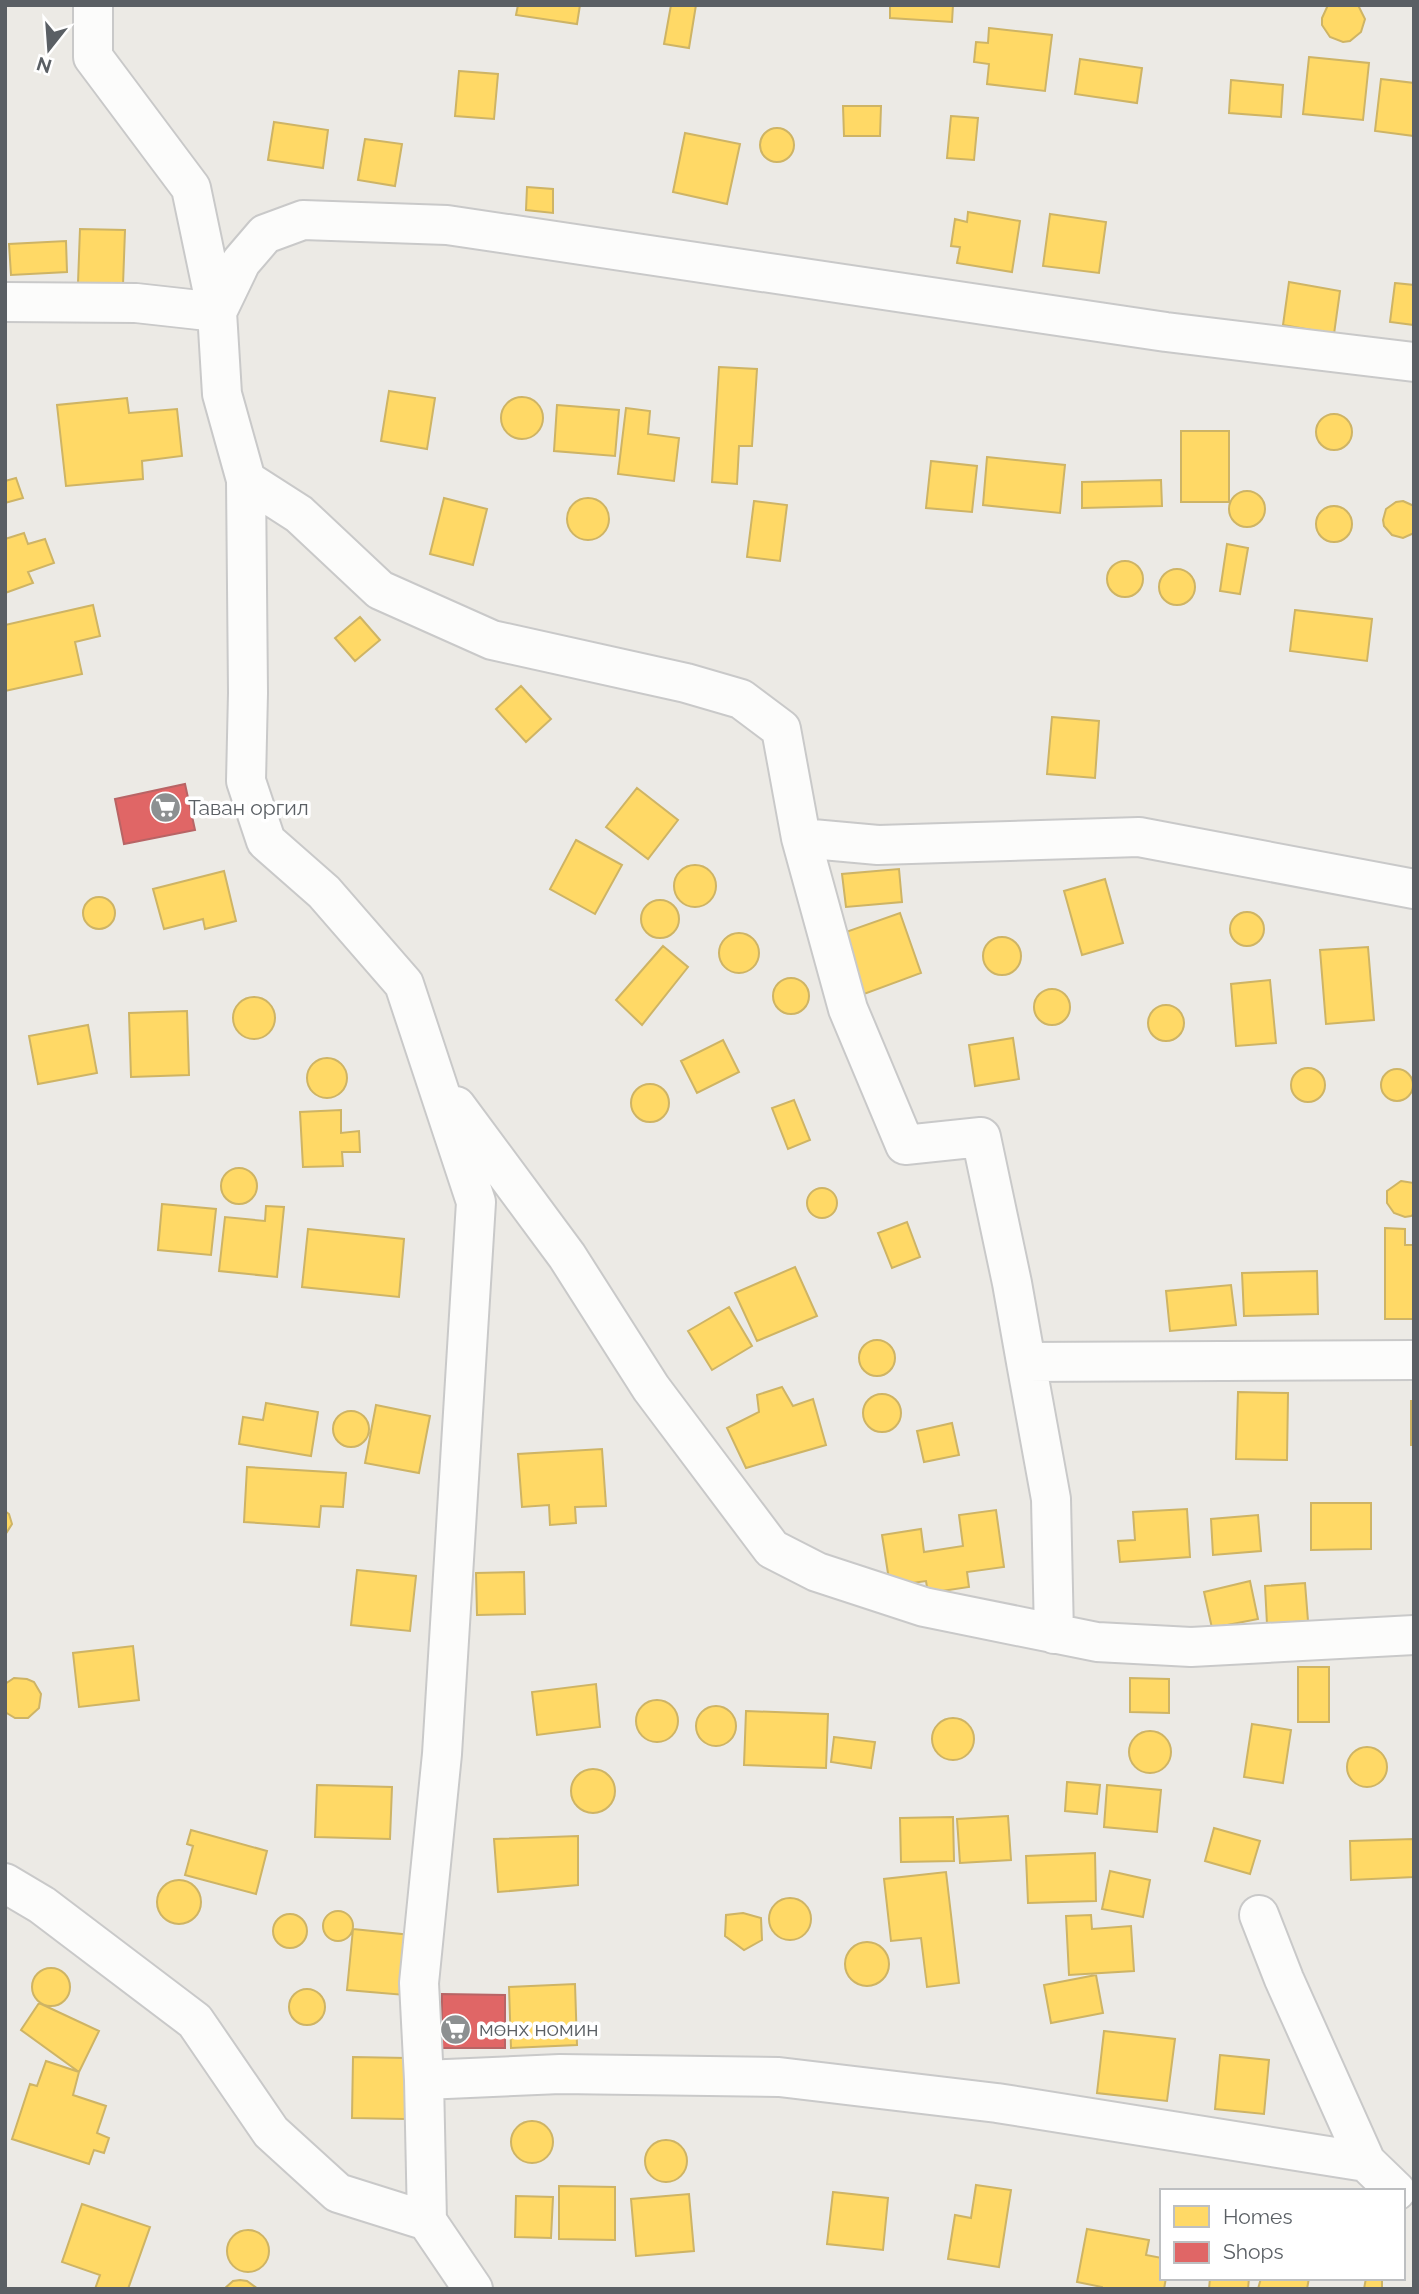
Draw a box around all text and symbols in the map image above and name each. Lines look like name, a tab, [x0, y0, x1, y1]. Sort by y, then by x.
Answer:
north arrow	[14, 14, 84, 84]
text: N	[34, 53, 54, 78]
supermarket icon: Таван оргил	[148, 791, 182, 825]
place label: Таван оргил	[188, 795, 309, 820]
supermarket icon: мөнх номин	[439, 2012, 473, 2046]
place label: мөнх номин	[479, 2016, 599, 2041]
legend	[1160, 2189, 1405, 2280]
text: Homes	[1223, 2204, 1293, 2229]
text: Shops	[1223, 2239, 1284, 2264]

